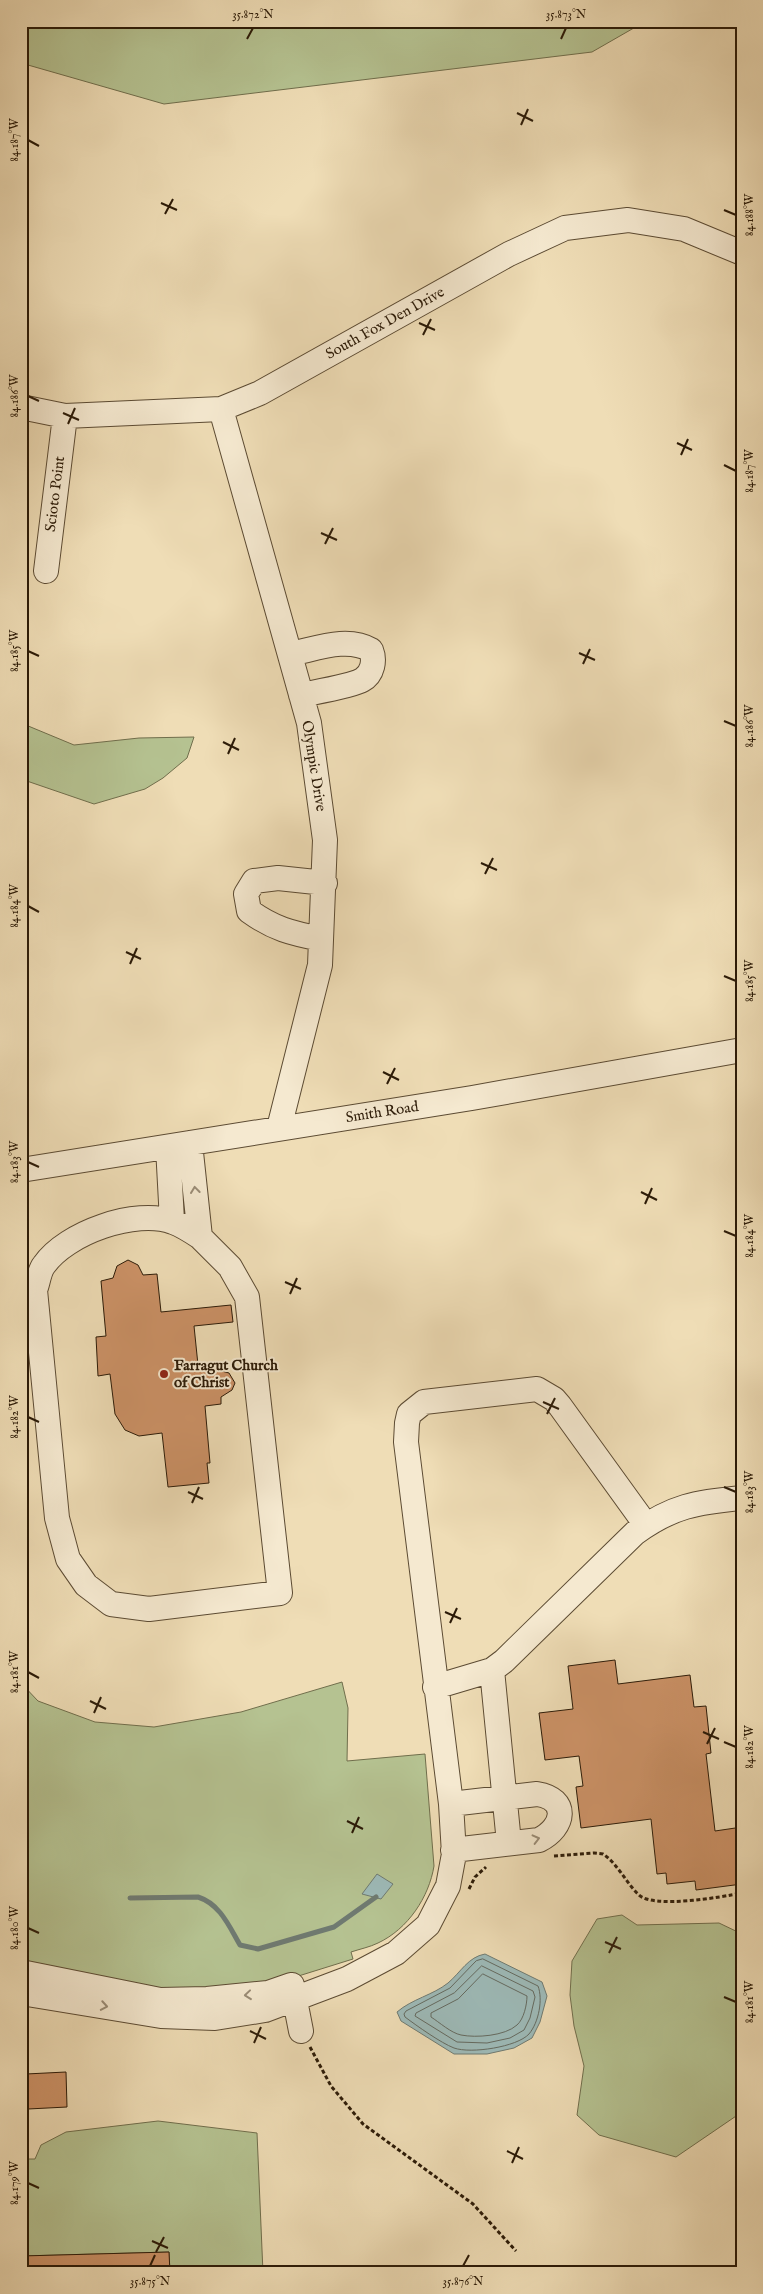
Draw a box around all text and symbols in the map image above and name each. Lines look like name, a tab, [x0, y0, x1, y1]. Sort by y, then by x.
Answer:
text: 35.872°N	[232, 7, 274, 22]
text: 35.873°N	[546, 7, 587, 22]
text: 84.187°W	[7, 118, 22, 162]
text: 84.188°W	[742, 193, 757, 236]
street label: South Fox Den Drive	[322, 282, 448, 364]
text: 84.186°W	[7, 374, 22, 417]
text: 84.187°W	[742, 449, 757, 493]
street label: Scioto Point	[41, 455, 69, 533]
text: 84.185°W	[7, 629, 22, 672]
text: 84.186°W	[742, 704, 757, 747]
street label: Olympic Drive	[297, 719, 331, 813]
text: 84.184°W	[7, 884, 22, 928]
text: 84.185°W	[742, 959, 757, 1002]
street label: Smith Road	[344, 1097, 421, 1127]
text: 84.183°W	[7, 1140, 22, 1183]
one-way arrow	[190, 1185, 201, 1193]
text: 84.184°W	[742, 1214, 757, 1258]
place label: Farragut Church of Christ	[174, 1356, 279, 1392]
marker: Farragut Church of Christ	[158, 1368, 170, 1380]
text: 84.182°W	[7, 1395, 22, 1439]
text: 84.183°W	[742, 1470, 757, 1513]
text: 84.181°W	[7, 1650, 22, 1693]
text: 84.182°W	[742, 1725, 757, 1769]
one-way arrow	[532, 1834, 541, 1845]
text: 84.180°W	[7, 1906, 22, 1950]
text: 84.181°W	[742, 1980, 757, 2023]
one-way arrow	[244, 1989, 252, 2000]
one-way arrow	[99, 2001, 108, 2011]
text: 84.179°W	[7, 2160, 22, 2205]
text: 35.875°N	[130, 2274, 171, 2289]
text: 35.876°N	[443, 2274, 484, 2289]

